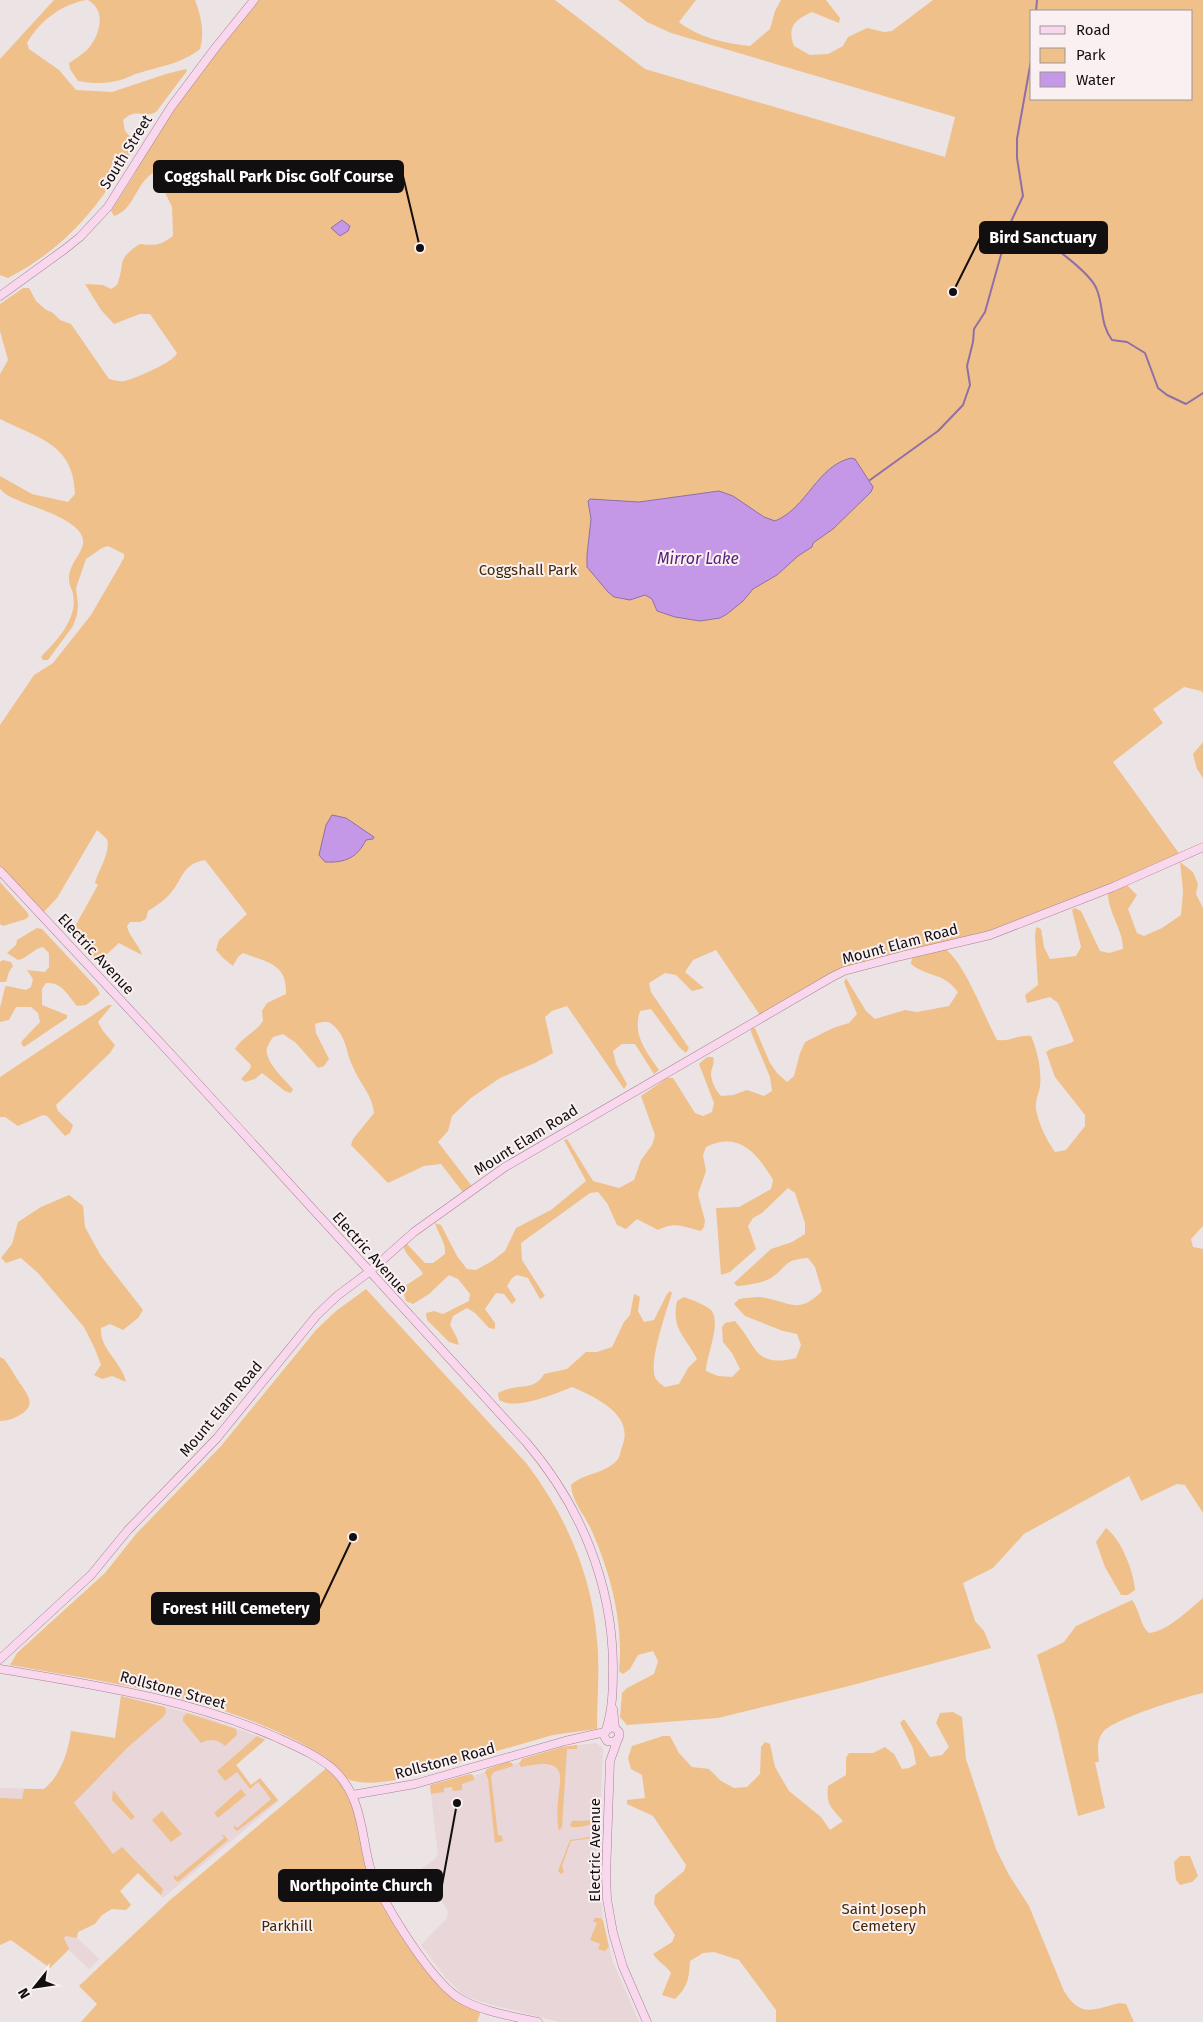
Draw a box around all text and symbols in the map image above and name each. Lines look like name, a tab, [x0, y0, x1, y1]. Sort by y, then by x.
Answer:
legend	[1030, 10, 1193, 100]
text: Road	[1076, 21, 1111, 39]
text: Park	[1076, 46, 1106, 64]
text: Water	[1076, 71, 1115, 89]
street label: South Street	[96, 111, 156, 193]
callout: Coggshall Park Disc Golf Course	[154, 161, 403, 192]
text: Coggshall Park Disc Golf Course	[164, 167, 394, 186]
callout: Bird Sanctuary	[980, 222, 1107, 253]
text: Bird Sanctuary	[989, 228, 1097, 247]
water label: Mirror Lake	[657, 549, 739, 568]
park label: Coggshall Park	[479, 561, 578, 579]
street label: Electric Avenue	[54, 910, 138, 998]
street label: Mount Elam Road	[840, 920, 960, 968]
street label: Mount Elam Road	[471, 1101, 581, 1179]
street label: Electric Avenue	[329, 1208, 411, 1298]
street label: Mount Elam Road	[176, 1358, 266, 1460]
callout: Forest Hill Cemetery	[152, 1593, 319, 1624]
text: Forest Hill Cemetery	[163, 1599, 310, 1618]
street label: Rollstone Street	[118, 1667, 229, 1713]
street label: Rollstone Road	[393, 1739, 497, 1783]
street label: Electric Avenue	[586, 1798, 604, 1902]
callout: Northpointe Church	[279, 1870, 442, 1901]
text: Northpointe Church	[289, 1876, 433, 1895]
park label: Saint Joseph Cemetery	[842, 1900, 926, 1935]
park label: Parkhill	[261, 1917, 313, 1935]
north arrow	[10, 1962, 60, 2012]
text: N	[14, 1985, 34, 2002]

